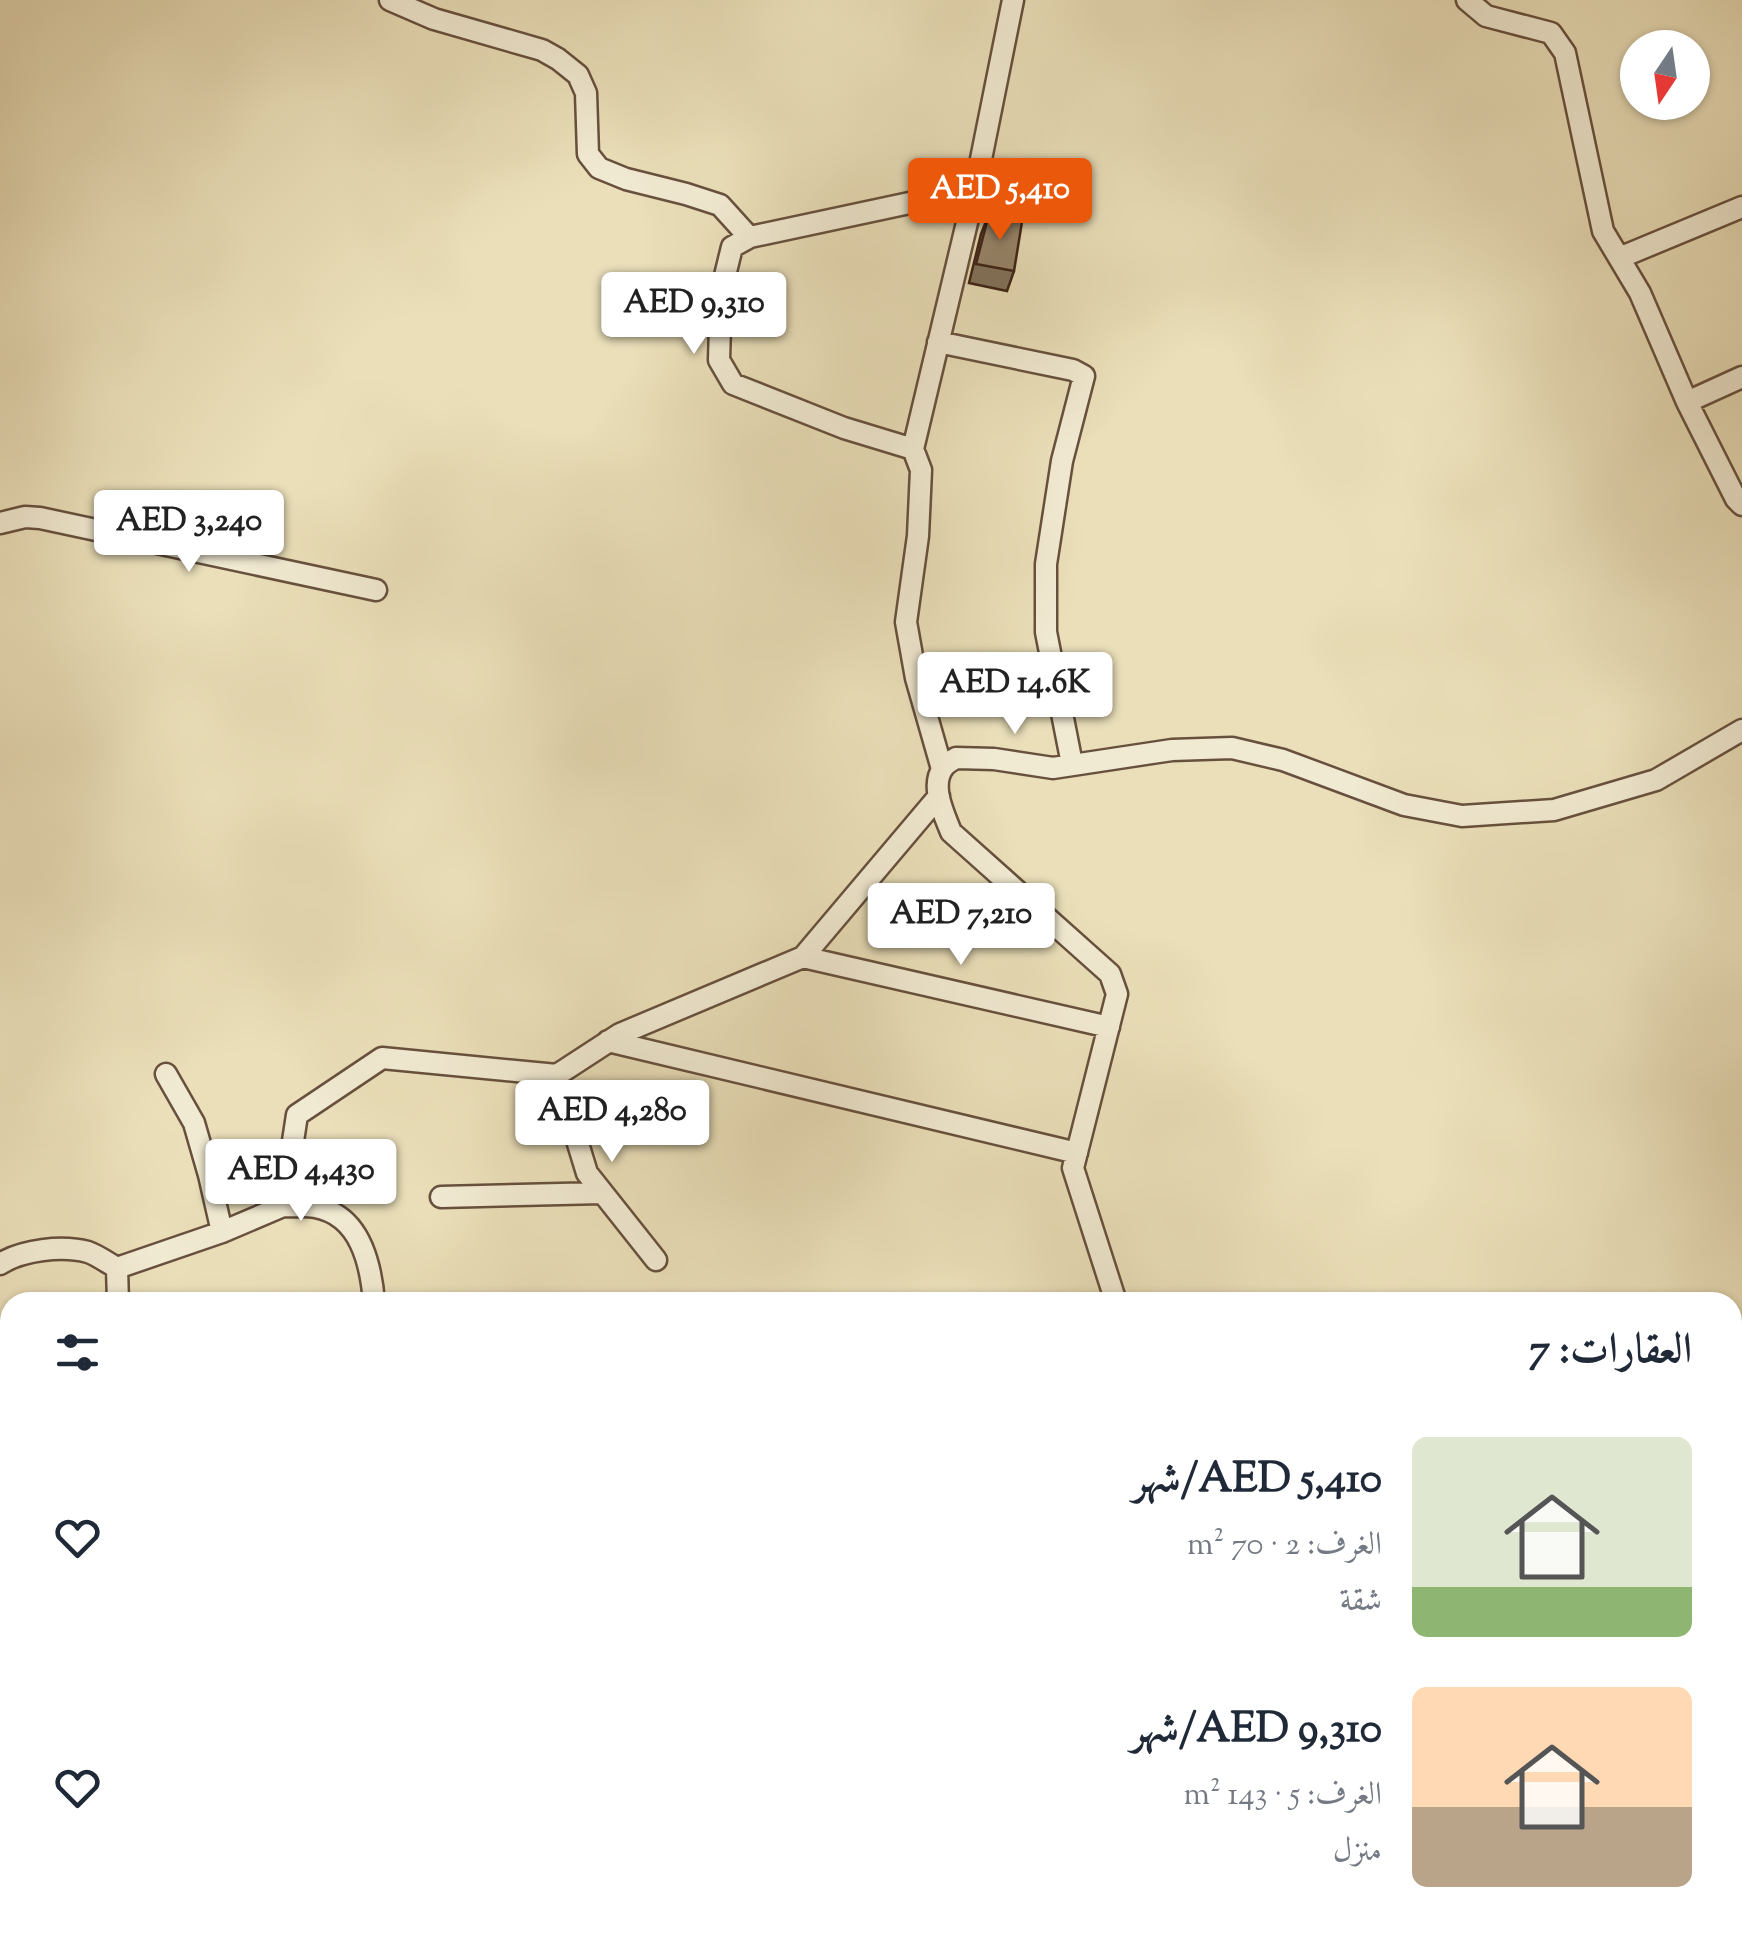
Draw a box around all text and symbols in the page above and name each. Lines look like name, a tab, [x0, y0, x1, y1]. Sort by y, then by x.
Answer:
north arrow	[1620, 30, 1710, 120]
map controls	[1620, 30, 1710, 120]
pin: AED 5,410	[886, 158, 1114, 243]
text: AED 5,410	[930, 167, 1070, 213]
pin: AED 9,310	[580, 272, 808, 357]
text: AED 9,310	[623, 281, 765, 327]
pin: AED 3,240	[75, 490, 303, 575]
text: AED 3,240	[116, 499, 262, 545]
pin: AED 14.6K	[901, 652, 1129, 737]
text: AED 14.6K	[940, 661, 1090, 707]
pin: AED 7,210	[847, 883, 1075, 968]
text: AED 7,210	[890, 892, 1032, 938]
pin: AED 4,280	[498, 1080, 726, 1165]
text: AED 4,280	[537, 1089, 687, 1135]
pin: AED 4,430	[187, 1139, 415, 1224]
text: AED 4,430	[227, 1148, 375, 1194]
text: العقارات: 7	[1529, 1322, 1692, 1382]
icon: filters	[50, 1325, 105, 1380]
text: AED 5,410/شهر	[1133, 1451, 1382, 1511]
icon: home	[1492, 1477, 1612, 1597]
icon: heart	[50, 1510, 105, 1565]
text: الغرف: 2 · 70 m²	[1187, 1523, 1382, 1569]
text: شقة	[1340, 1579, 1382, 1625]
text: AED 9,310/شهر	[1131, 1701, 1382, 1761]
icon: home	[1492, 1727, 1612, 1847]
icon: heart	[50, 1760, 105, 1815]
text: الغرف: 5 · 143 m²	[1184, 1773, 1382, 1819]
text: منزل	[1333, 1829, 1382, 1875]

